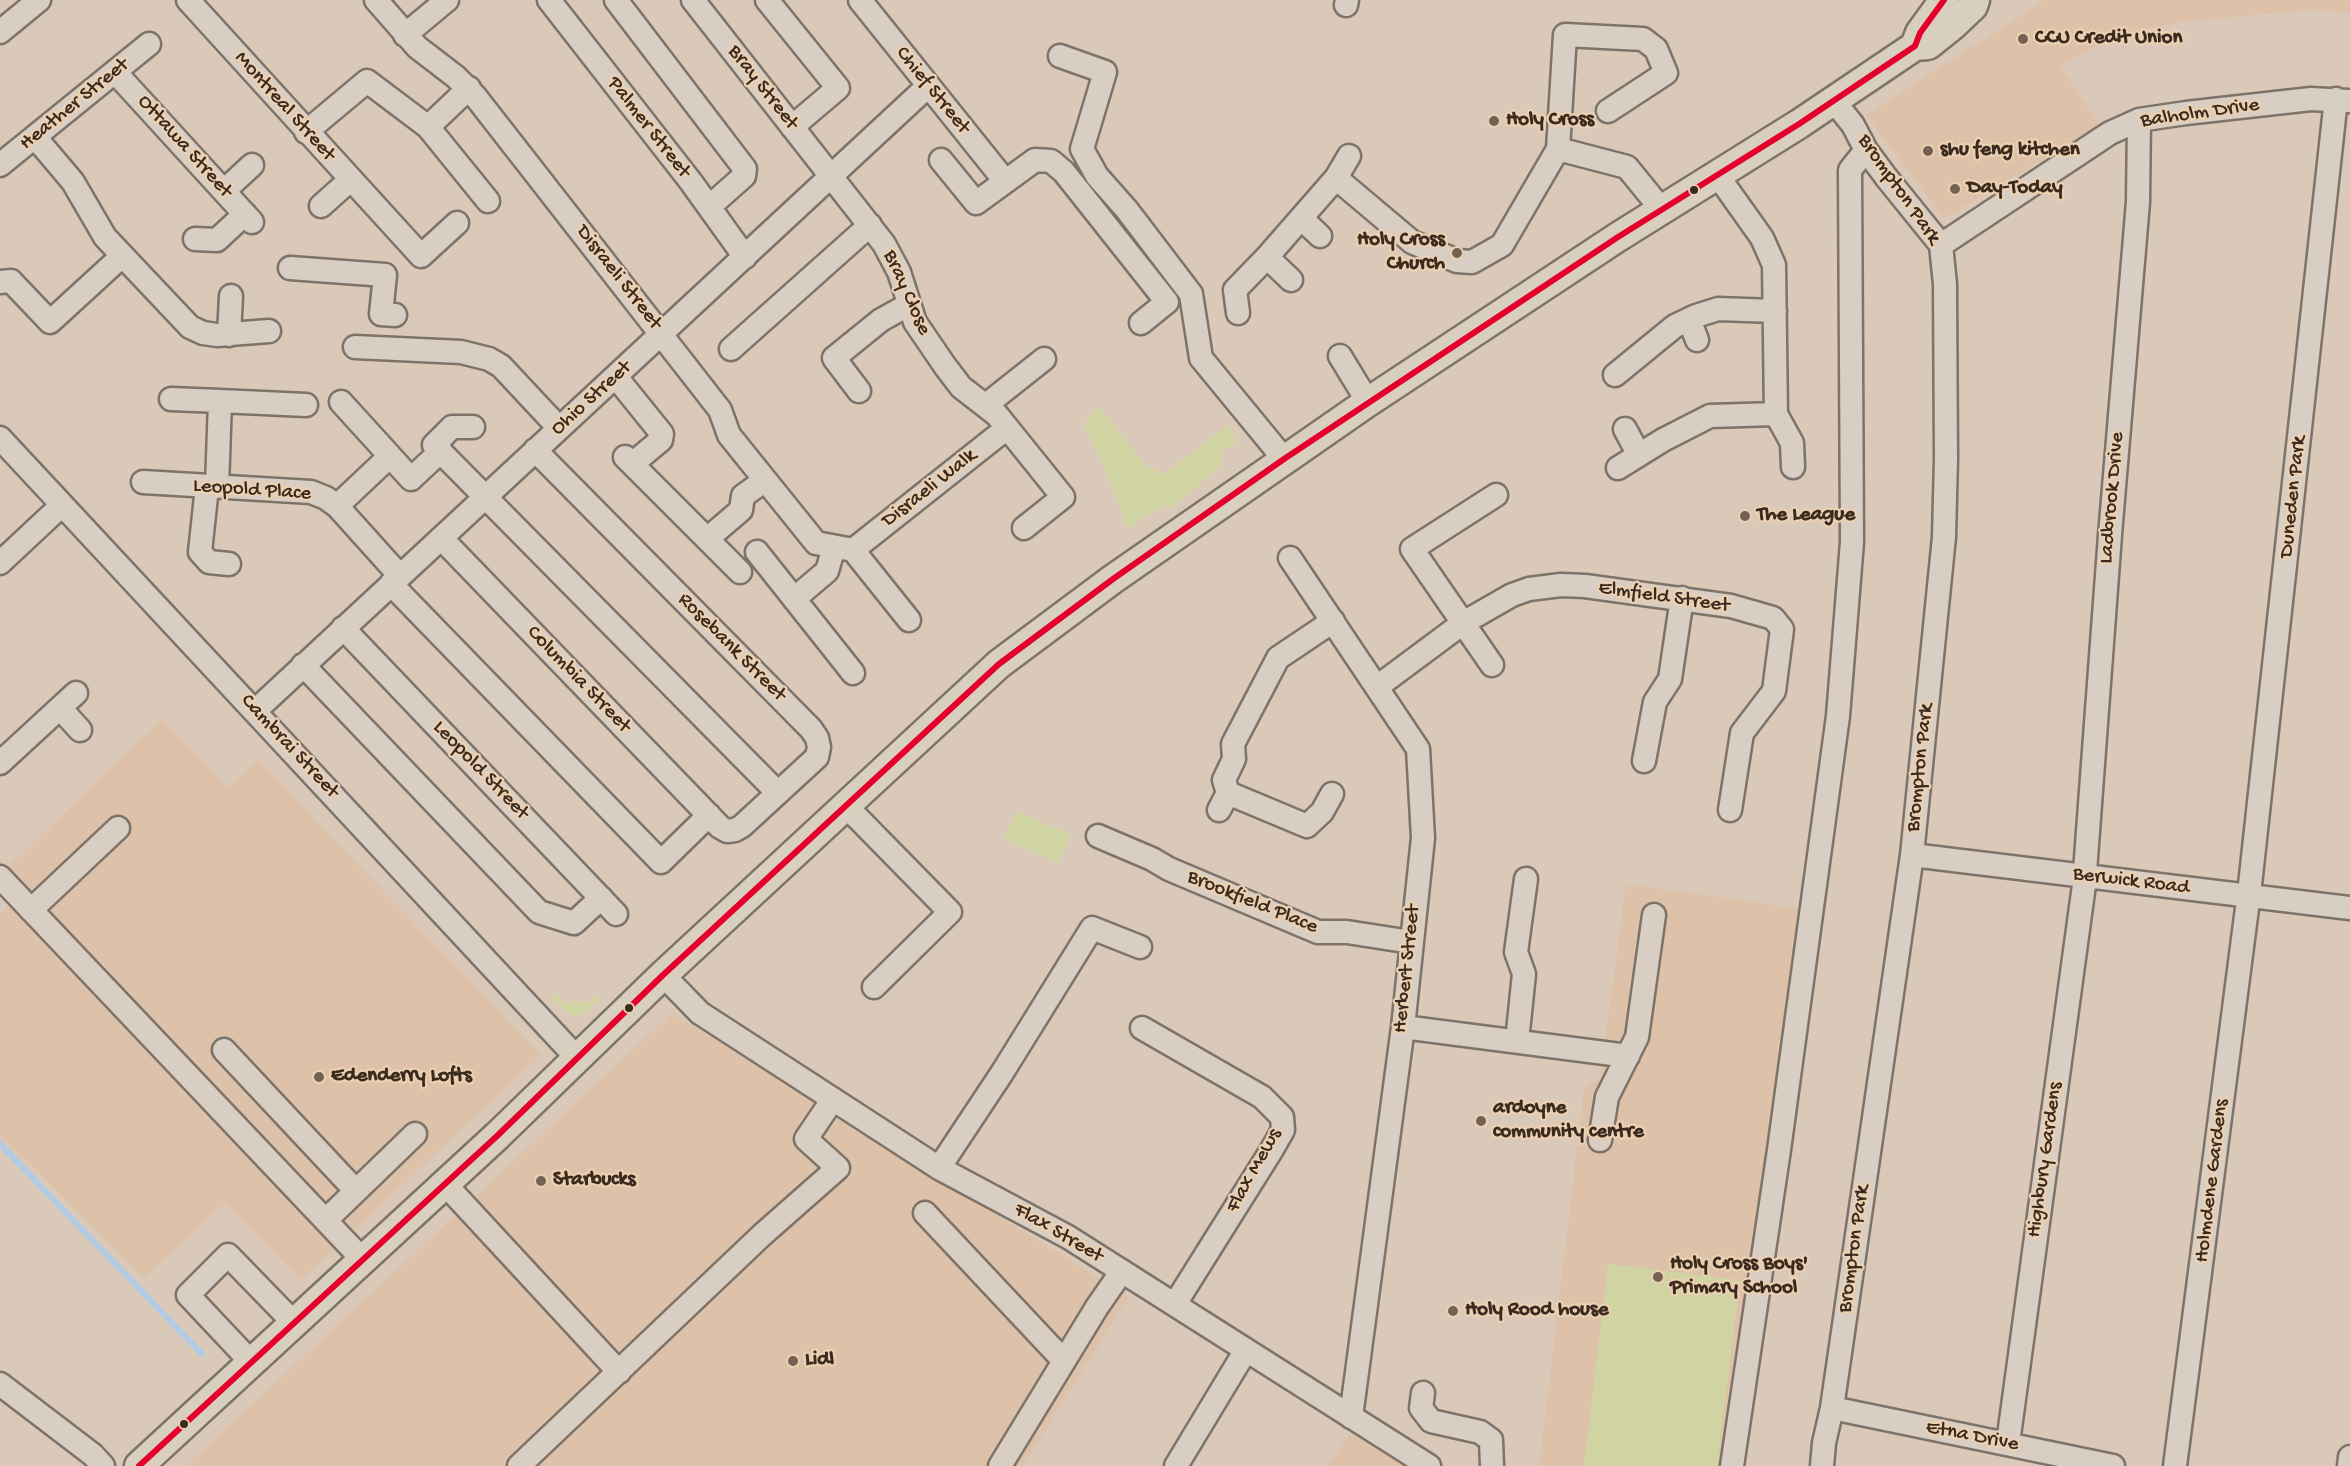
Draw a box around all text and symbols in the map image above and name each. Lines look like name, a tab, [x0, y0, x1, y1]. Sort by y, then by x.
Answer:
place label: CCU Credit Union	[2035, 26, 2182, 52]
marker: CCU Credit Union	[2016, 32, 2030, 46]
street label: Bray Street	[721, 40, 803, 136]
street label: Chief Street	[889, 42, 975, 140]
street label: Montreal Street	[228, 47, 340, 167]
street label: Heather Street	[15, 53, 135, 157]
street label: Palmer Street	[601, 72, 695, 184]
street label: Ottawa Street	[131, 90, 237, 204]
street label: Balholm Drive	[2139, 93, 2261, 135]
place label: Holy Cross	[1506, 108, 1594, 134]
marker: Holy Cross	[1487, 114, 1501, 128]
street label: Brompton Park	[1851, 130, 1945, 250]
place label: shu feng kitchen	[1940, 138, 2080, 164]
marker: shu feng kitchen	[1921, 144, 1935, 158]
place label: Day-Today	[1967, 176, 2063, 202]
marker: Day-Today	[1948, 182, 1962, 196]
unlabelled marker	[1688, 184, 1700, 196]
street label: Disraeli Street	[569, 221, 667, 335]
place label: Holy Cross Church	[1357, 228, 1445, 278]
street label: Bray Close	[876, 246, 936, 340]
marker: Holy Cross Church	[1450, 246, 1464, 260]
street label: Ohio Street	[546, 356, 638, 442]
street label: Ladbrook Drive	[2095, 431, 2131, 565]
street label: Duneden Park	[2275, 435, 2313, 559]
street label: Disraeli Walk	[878, 444, 982, 534]
street label: Leopold Place	[192, 474, 312, 508]
place label: The League	[1757, 503, 1855, 529]
marker: The League	[1738, 509, 1752, 523]
street label: Elmfield Street	[1597, 576, 1731, 620]
street label: Rosebank Street	[671, 588, 791, 708]
street label: Columbia Street	[520, 621, 636, 739]
street label: Cambrai Street	[234, 690, 344, 804]
street label: Brompton Park	[1902, 703, 1940, 833]
street label: Leopold Street	[426, 716, 534, 826]
street label: Berwick Road	[2071, 862, 2191, 902]
street label: Brookfield Place	[1183, 865, 1321, 941]
street label: Herbert Street	[1389, 903, 1427, 1035]
unlabelled marker	[623, 1002, 635, 1014]
place label: Edenderry Lofts	[331, 1064, 472, 1090]
marker: Edenderry Lofts	[312, 1070, 326, 1084]
street label: Highbury Gardens	[2023, 1081, 2069, 1239]
place label: ardoyne community centre	[1493, 1096, 1644, 1146]
street label: Holmdene Gardens	[2190, 1098, 2236, 1264]
marker: ardoyne community centre	[1474, 1114, 1488, 1128]
street label: Flax Mews	[1222, 1124, 1288, 1218]
place label: Starbucks	[553, 1168, 636, 1194]
marker: Starbucks	[534, 1174, 548, 1188]
street label: Brompton Park	[1834, 1183, 1876, 1315]
street label: Flax Street	[1009, 1198, 1107, 1270]
place label: Holy Cross Boys' Primary School	[1670, 1252, 1808, 1302]
marker: Holy Cross Boys' Primary School	[1651, 1270, 1665, 1284]
place label: Holy Rood house	[1465, 1298, 1609, 1324]
marker: Holy Rood house	[1446, 1304, 1460, 1318]
place label: Lidl	[805, 1348, 834, 1374]
marker: Lidl	[786, 1354, 800, 1368]
street label: Etna Drive	[1923, 1416, 2021, 1458]
unlabelled marker	[178, 1418, 190, 1430]

